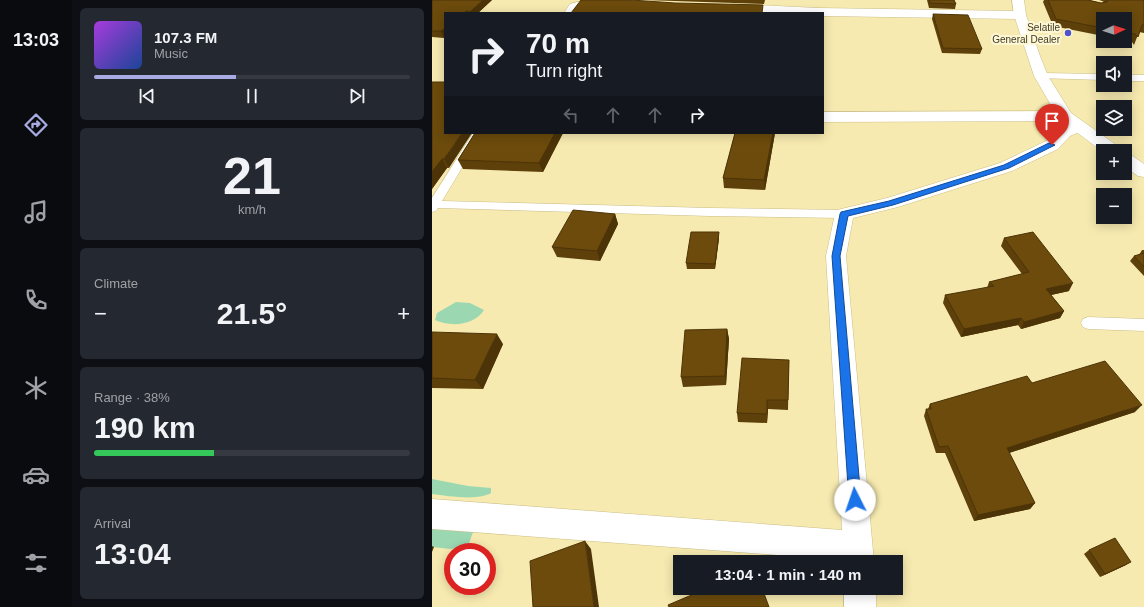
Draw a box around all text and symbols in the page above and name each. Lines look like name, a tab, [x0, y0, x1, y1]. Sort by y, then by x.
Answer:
north arrow	[1096, 12, 1132, 48]
map controls	[1096, 12, 1132, 224]
place label: Selatile General Dealer	[992, 22, 1061, 45]
icon: right	[460, 28, 512, 80]
text: 70 m	[526, 28, 590, 59]
marker: Selatile General Dealer	[1063, 28, 1073, 38]
text: 107.3 FM	[154, 29, 217, 46]
text: 13:03	[13, 30, 59, 50]
text: Music	[154, 46, 188, 61]
button: sound	[1096, 56, 1132, 92]
text: Turn right	[526, 61, 602, 81]
icon: previous	[136, 85, 158, 107]
icon: pause	[241, 85, 263, 107]
icon: next	[346, 85, 368, 107]
button: layers	[1096, 100, 1132, 136]
icon: left	[560, 104, 582, 126]
icon: ahead	[602, 104, 624, 126]
icon: ahead	[644, 104, 666, 126]
icon: right	[686, 104, 708, 126]
pin	[1035, 104, 1069, 145]
icon: arrive	[1041, 110, 1063, 132]
icon: directions	[22, 111, 50, 139]
button: +	[1096, 144, 1132, 180]
text: 21	[223, 147, 281, 205]
button: −	[1096, 188, 1132, 224]
icon: music	[22, 198, 50, 226]
text: km/h	[238, 202, 266, 217]
text: Climate	[94, 276, 138, 291]
icon: phone	[22, 286, 50, 314]
text: 21.5°	[217, 297, 287, 330]
text: −	[94, 301, 107, 326]
text: +	[397, 301, 410, 326]
icon: climate	[22, 374, 50, 402]
text: Range · 38%	[94, 390, 170, 405]
text: 190 km	[94, 411, 196, 444]
icon: car	[22, 461, 50, 489]
position arrow	[834, 479, 876, 521]
text: Arrival	[94, 516, 131, 531]
text: 13:04	[94, 537, 171, 570]
speed limit sign: 30	[444, 543, 496, 595]
icon: filters	[22, 549, 50, 577]
text: 13:04 · 1 min · 140 m	[715, 566, 861, 583]

